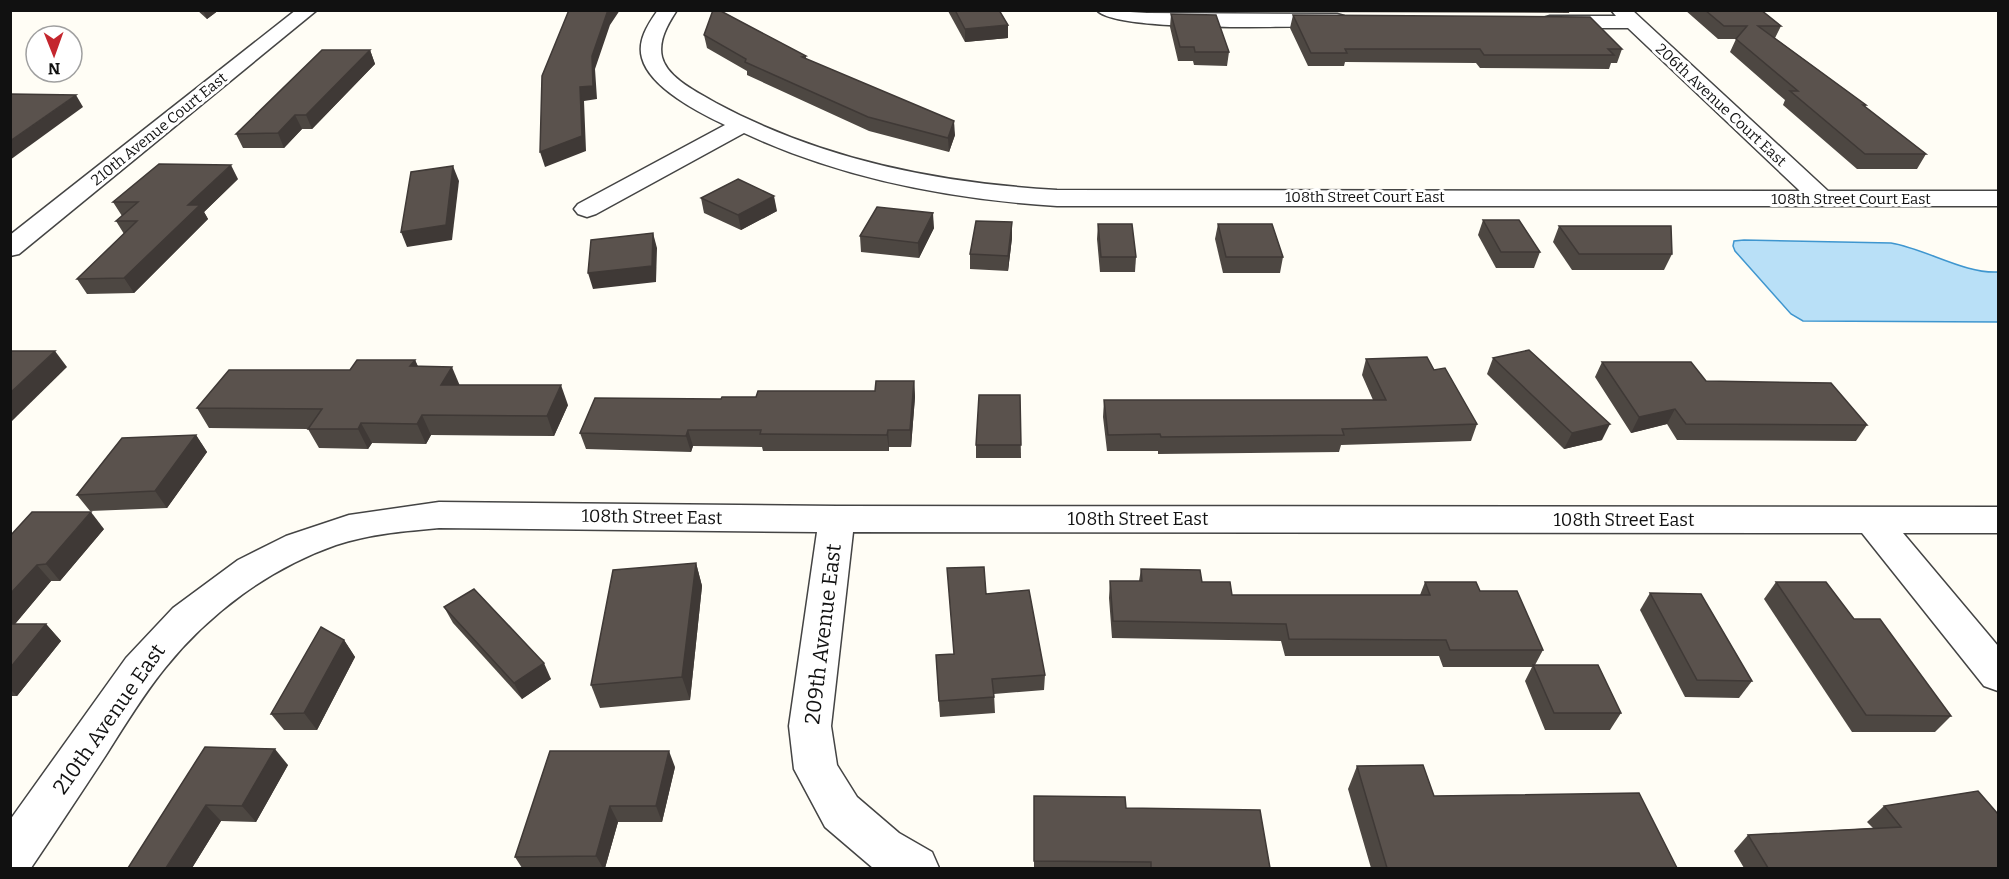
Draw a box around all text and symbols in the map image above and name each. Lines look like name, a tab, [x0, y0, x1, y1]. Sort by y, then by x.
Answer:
north arrow	[24, 24, 84, 84]
street label: 206th Avenue Court East	[1652, 40, 1790, 171]
text: N	[48, 59, 61, 78]
street label: 210th Avenue Court East	[88, 68, 231, 189]
street label: 108th Street Court East	[1285, 188, 1445, 206]
street label: 108th Street Court East	[1771, 190, 1931, 208]
street label: 108th Street East	[581, 505, 723, 529]
street label: 108th Street East	[1068, 508, 1209, 530]
street label: 108th Street East	[1554, 509, 1695, 531]
street label: 209th Avenue East	[799, 542, 847, 726]
street label: 210th Avenue East	[47, 638, 171, 799]

